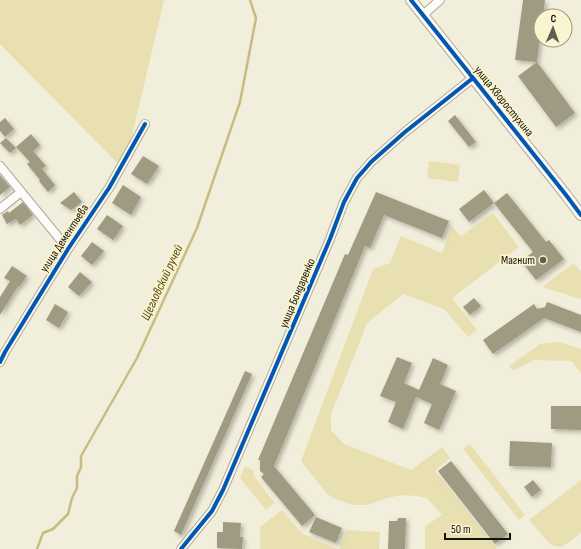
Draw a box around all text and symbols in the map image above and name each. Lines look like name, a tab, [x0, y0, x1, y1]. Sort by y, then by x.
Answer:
north arrow	[533, 8, 573, 48]
text: С	[550, 12, 557, 25]
street label: улица Хворостухина	[471, 63, 537, 140]
street label: улица Дементьева	[37, 201, 92, 275]
water label: Щегловский ручей	[137, 241, 187, 323]
place label: Магнит	[501, 253, 535, 268]
marker: Магнит	[538, 255, 548, 265]
street label: улица Бондаренко	[276, 256, 319, 330]
scale bar	[445, 515, 510, 541]
text: 50 m	[451, 522, 471, 537]

